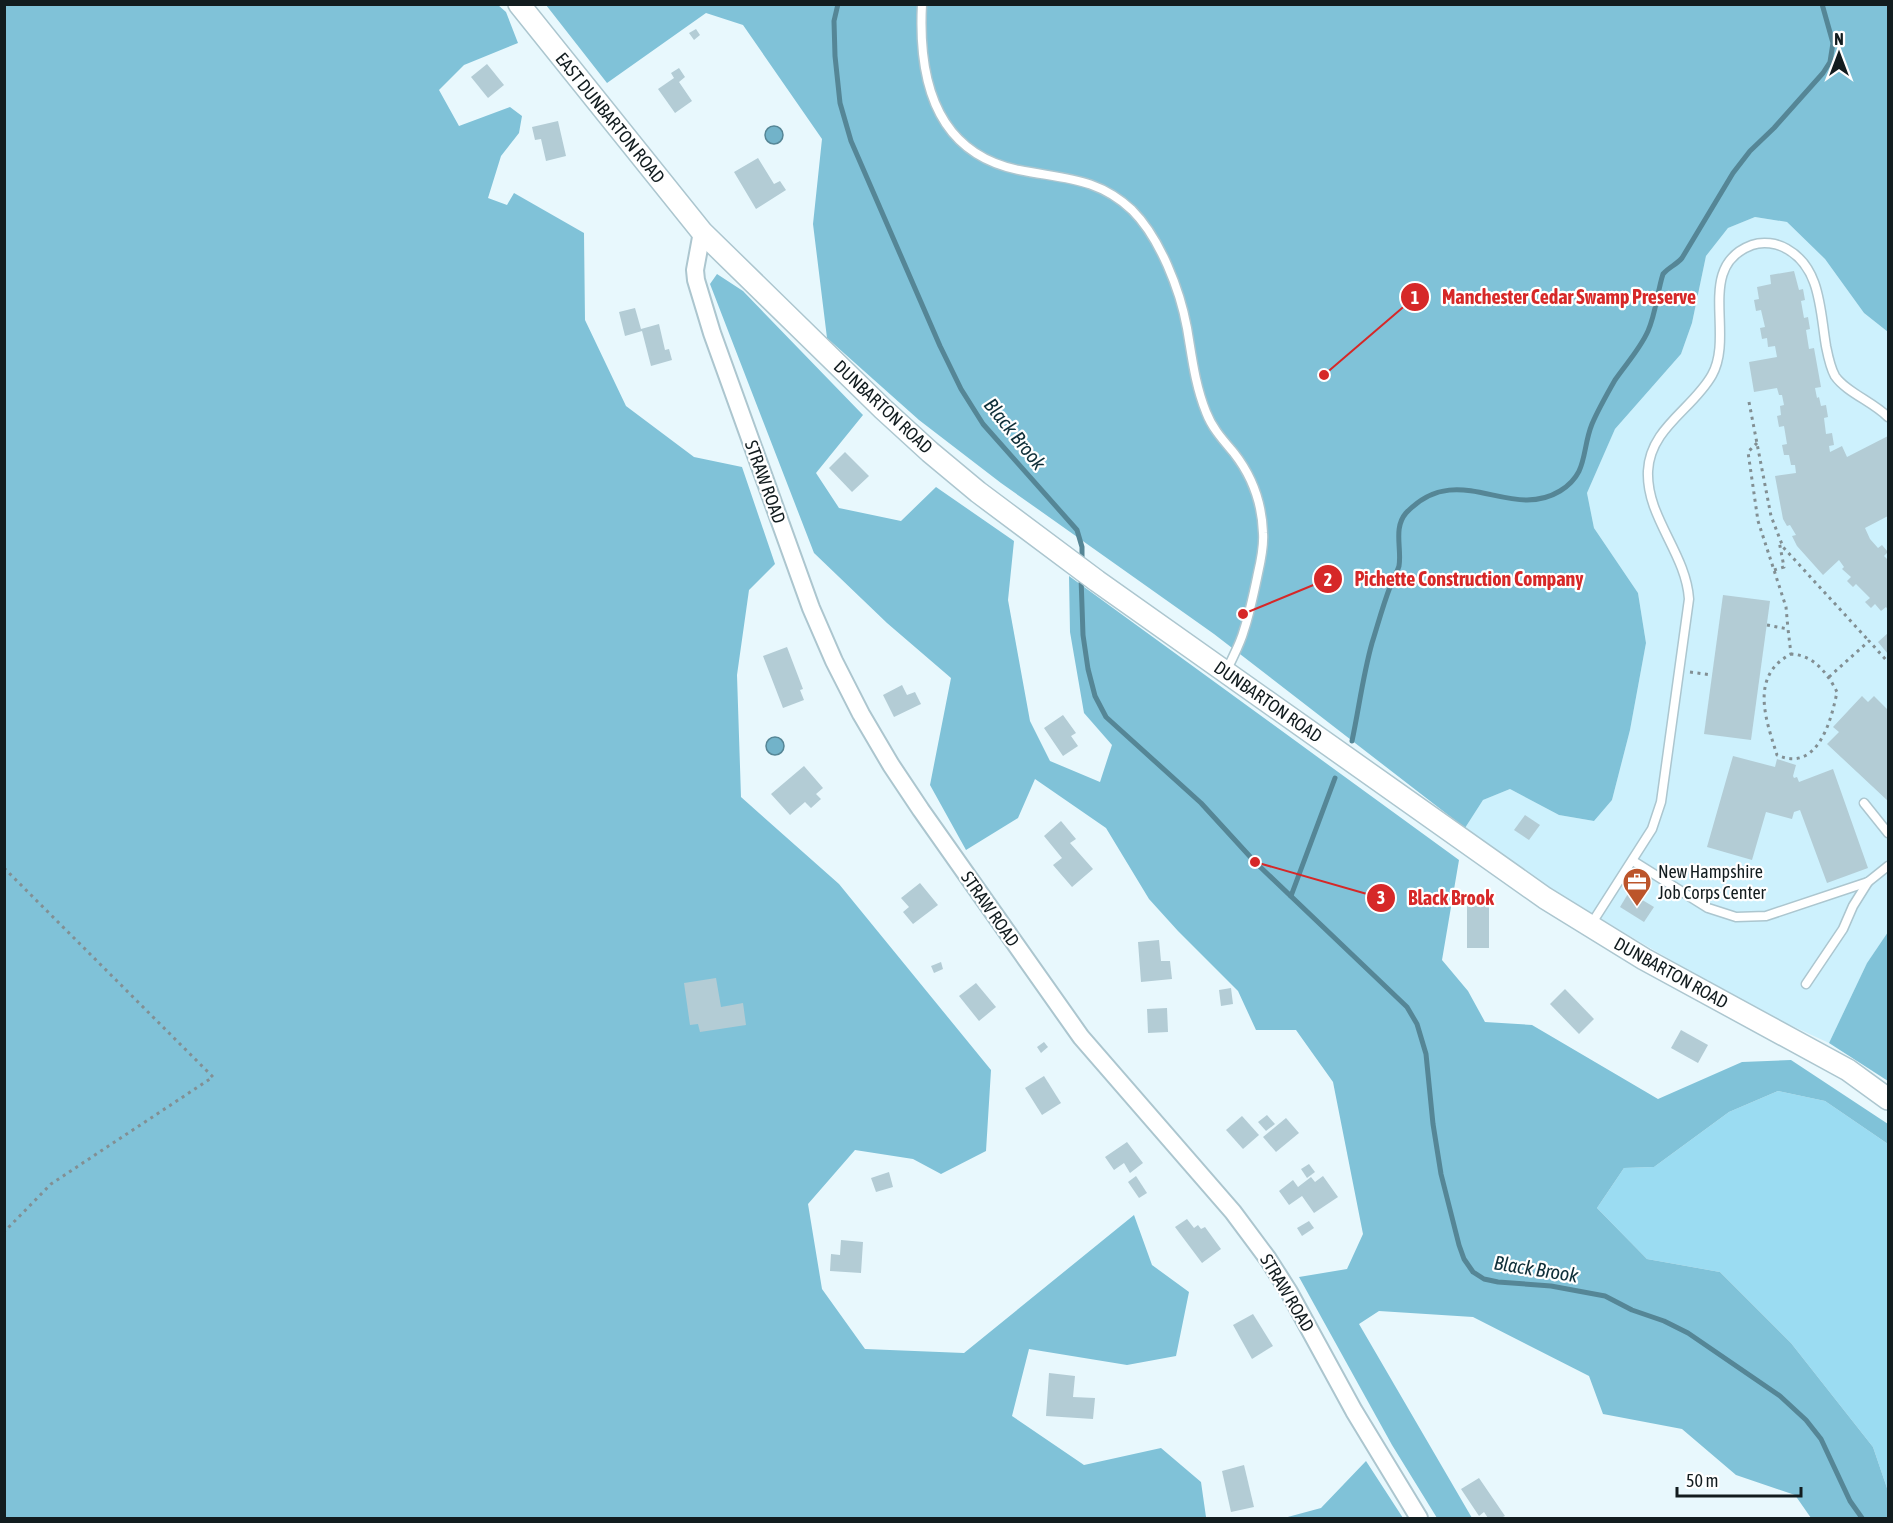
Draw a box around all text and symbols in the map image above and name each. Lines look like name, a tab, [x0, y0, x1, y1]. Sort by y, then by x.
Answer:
north arrow	[1809, 24, 1869, 84]
text: N	[1834, 30, 1844, 48]
street label: EAST DUNBARTON ROAD	[551, 48, 669, 187]
callout: Manchester Cedar Swamp Preserve	[1400, 278, 1708, 316]
text: Manchester Cedar Swamp Preserve	[1442, 285, 1696, 308]
text: 1	[1411, 287, 1419, 308]
street label: DUNBARTON ROAD	[830, 356, 937, 458]
water label: Black Brook	[980, 393, 1051, 474]
street label: STRAW ROAD	[741, 438, 790, 526]
callout: Pichette Construction Company	[1313, 560, 1596, 598]
text: Pichette Construction Company	[1354, 567, 1584, 590]
text: 2	[1324, 569, 1332, 590]
street label: DUNBARTON ROAD	[1210, 657, 1326, 747]
place label: New Hampshire Job Corps Center	[1658, 861, 1767, 903]
office icon: New Hampshire Job Corps Center	[1621, 866, 1653, 908]
street label: STRAW ROAD	[957, 867, 1024, 950]
callout: Black Brook	[1366, 879, 1506, 917]
text: Black Brook	[1408, 886, 1494, 909]
text: 3	[1377, 887, 1385, 908]
street label: DUNBARTON ROAD	[1611, 933, 1732, 1013]
street label: STRAW ROAD	[1256, 1250, 1319, 1335]
water label: Black Brook	[1492, 1250, 1580, 1287]
scale bar	[1677, 1460, 1802, 1498]
text: 50 m	[1686, 1470, 1718, 1491]

